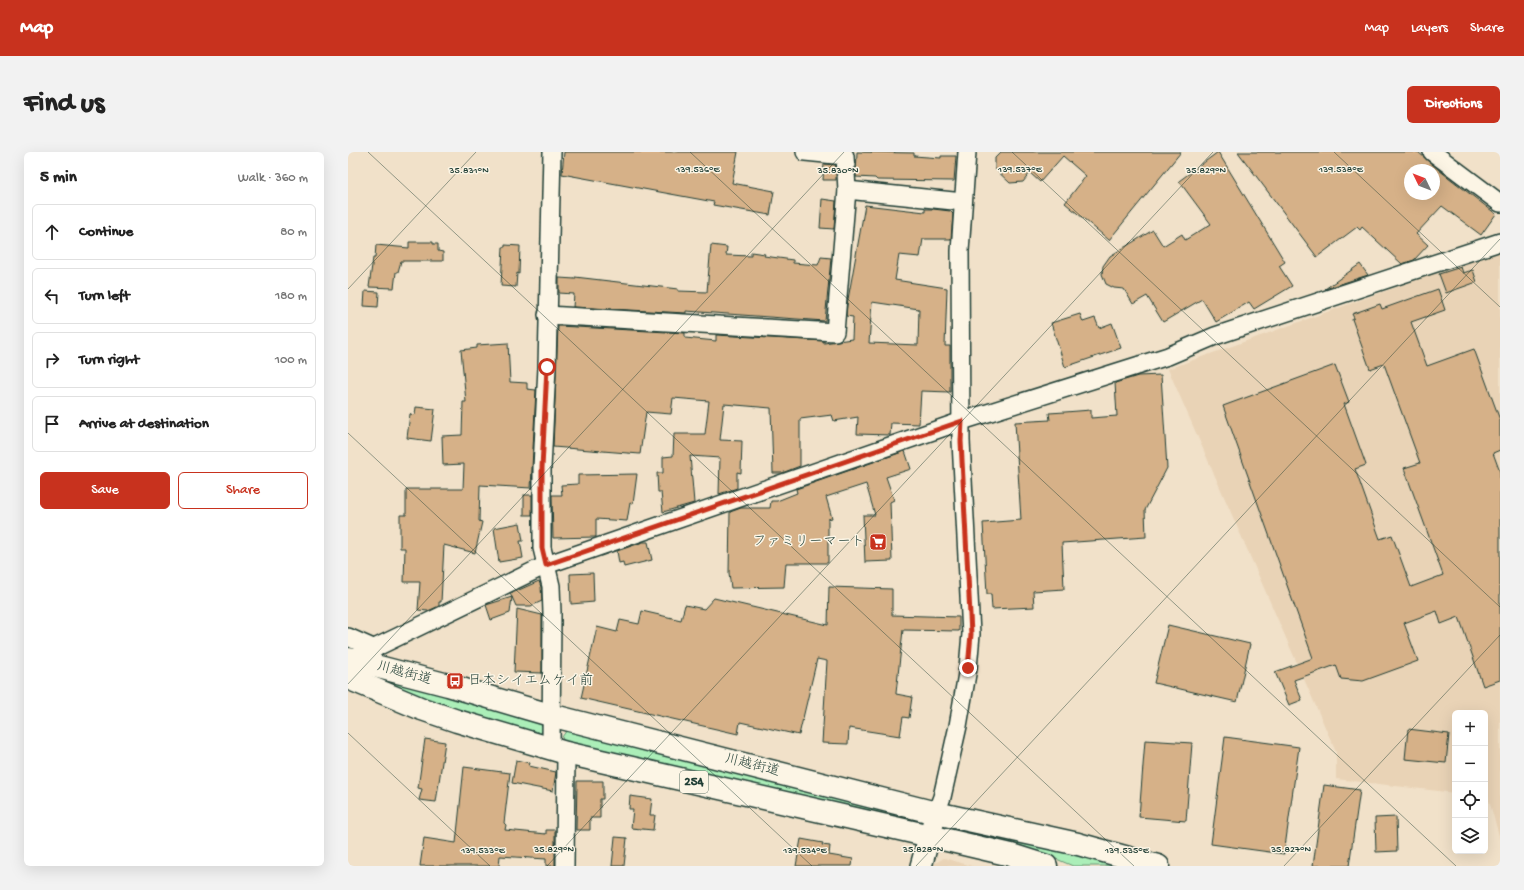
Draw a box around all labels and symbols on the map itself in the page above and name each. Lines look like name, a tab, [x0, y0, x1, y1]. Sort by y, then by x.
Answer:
text: 139.536°E	[675, 164, 721, 176]
text: 139.537°E	[997, 164, 1043, 176]
text: 139.538°E	[1318, 164, 1364, 176]
north arrow	[1404, 164, 1440, 200]
text: 35.831°N	[448, 165, 489, 177]
text: 35.830°N	[817, 165, 859, 177]
text: 35.829°N	[1185, 165, 1226, 177]
route start	[538, 358, 556, 376]
supermarket icon: ファミリーマート	[868, 532, 888, 552]
place label: ファミリーマート	[753, 534, 865, 551]
street label: 川越街道	[375, 659, 433, 689]
route end	[959, 659, 977, 677]
bus stop icon: 日本シイエムケイ前	[445, 671, 465, 691]
place label: 日本シイエムケイ前	[468, 673, 593, 690]
street label: 川越街道	[723, 751, 781, 781]
road number: 254	[680, 771, 708, 793]
text: 35.829°N	[533, 844, 574, 856]
text: 35.828°N	[902, 844, 944, 856]
text: 35.827°N	[1270, 844, 1312, 856]
text: 139.533°E	[460, 845, 506, 857]
text: 139.534°E	[782, 845, 827, 857]
text: 139.535°E	[1104, 845, 1150, 857]

